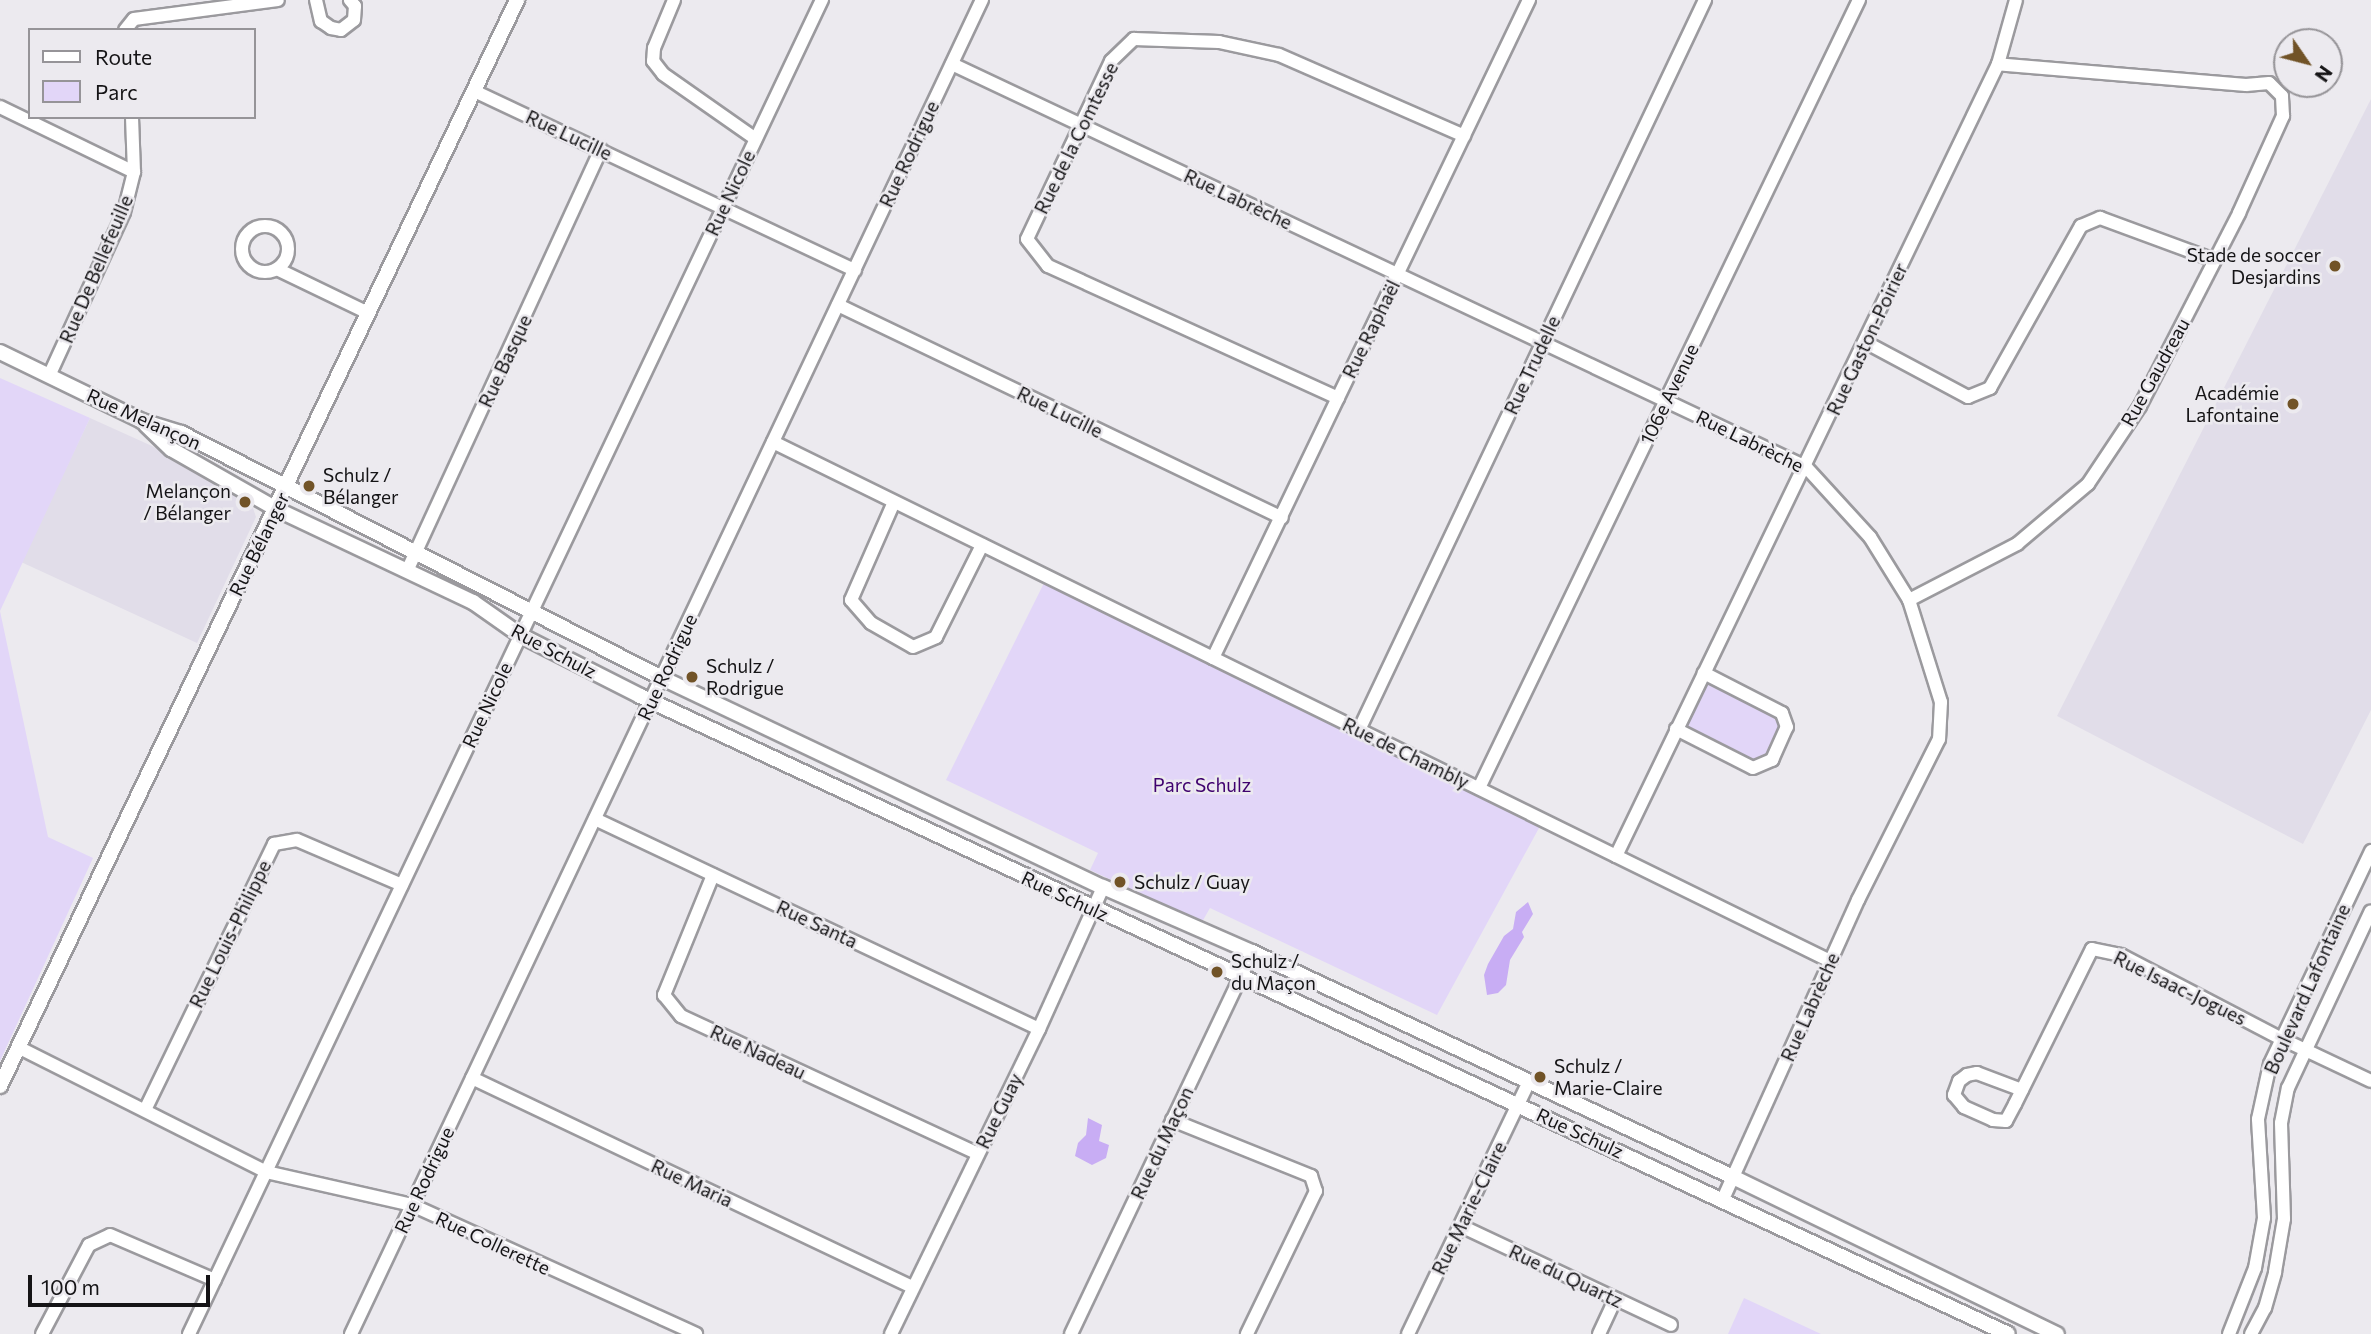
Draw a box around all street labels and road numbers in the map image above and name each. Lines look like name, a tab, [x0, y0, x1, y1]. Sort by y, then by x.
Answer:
street label: Rue de la Comtesse	[1029, 58, 1123, 218]
street label: Rue Rodrigue	[874, 97, 944, 211]
street label: Rue Lucille	[522, 105, 616, 165]
street label: Rue Nicole	[700, 147, 760, 239]
street label: Rue Labrèche	[1180, 164, 1296, 234]
street label: Rue De Bellefeuille	[55, 192, 137, 346]
street label: Rue Gaston-Poirier	[1822, 259, 1912, 419]
street label: Rue Raphaël	[1337, 276, 1405, 382]
street label: Rue Basque	[474, 311, 536, 411]
street label: Rue Trudelle	[1499, 312, 1565, 418]
street label: Rue Gaudreau	[2116, 314, 2194, 430]
street label: 106e Avenue	[1635, 340, 1703, 448]
street label: Rue Lucille	[1014, 382, 1106, 442]
street label: Rue Melançon	[83, 384, 205, 454]
street label: Rue Labrèche	[1693, 405, 1807, 477]
street label: Rue Bélanger	[224, 488, 294, 600]
street label: Rue Rodrigue	[632, 610, 702, 724]
street label: Rue Schulz	[508, 619, 600, 683]
street label: Rue Nicole	[457, 659, 517, 751]
street label: Rue de Chambly	[1339, 713, 1473, 793]
street label: Rue Louis-Philippe	[184, 857, 276, 1011]
street label: Rue Schulz	[1018, 866, 1112, 926]
street label: Rue Santa	[773, 895, 861, 953]
street label: Boulevard Lafontaine	[2259, 900, 2355, 1078]
street label: Rue Isaac-Jogues	[2110, 946, 2250, 1030]
street label: Rue Labrèche	[1776, 949, 1844, 1065]
street label: Rue Nadeau	[707, 1020, 809, 1084]
street label: Rue Guay	[971, 1070, 1027, 1152]
street label: Rue du Maçon	[1126, 1083, 1198, 1203]
street label: Rue Schulz	[1533, 1103, 1627, 1163]
street label: Rue Rodrigue	[389, 1123, 459, 1237]
street label: Rue Marie-Claire	[1427, 1138, 1511, 1278]
street label: Rue Maria	[648, 1154, 736, 1212]
street label: Rue Collerette	[432, 1207, 554, 1279]
street label: Rue du Quartz	[1505, 1240, 1627, 1312]

